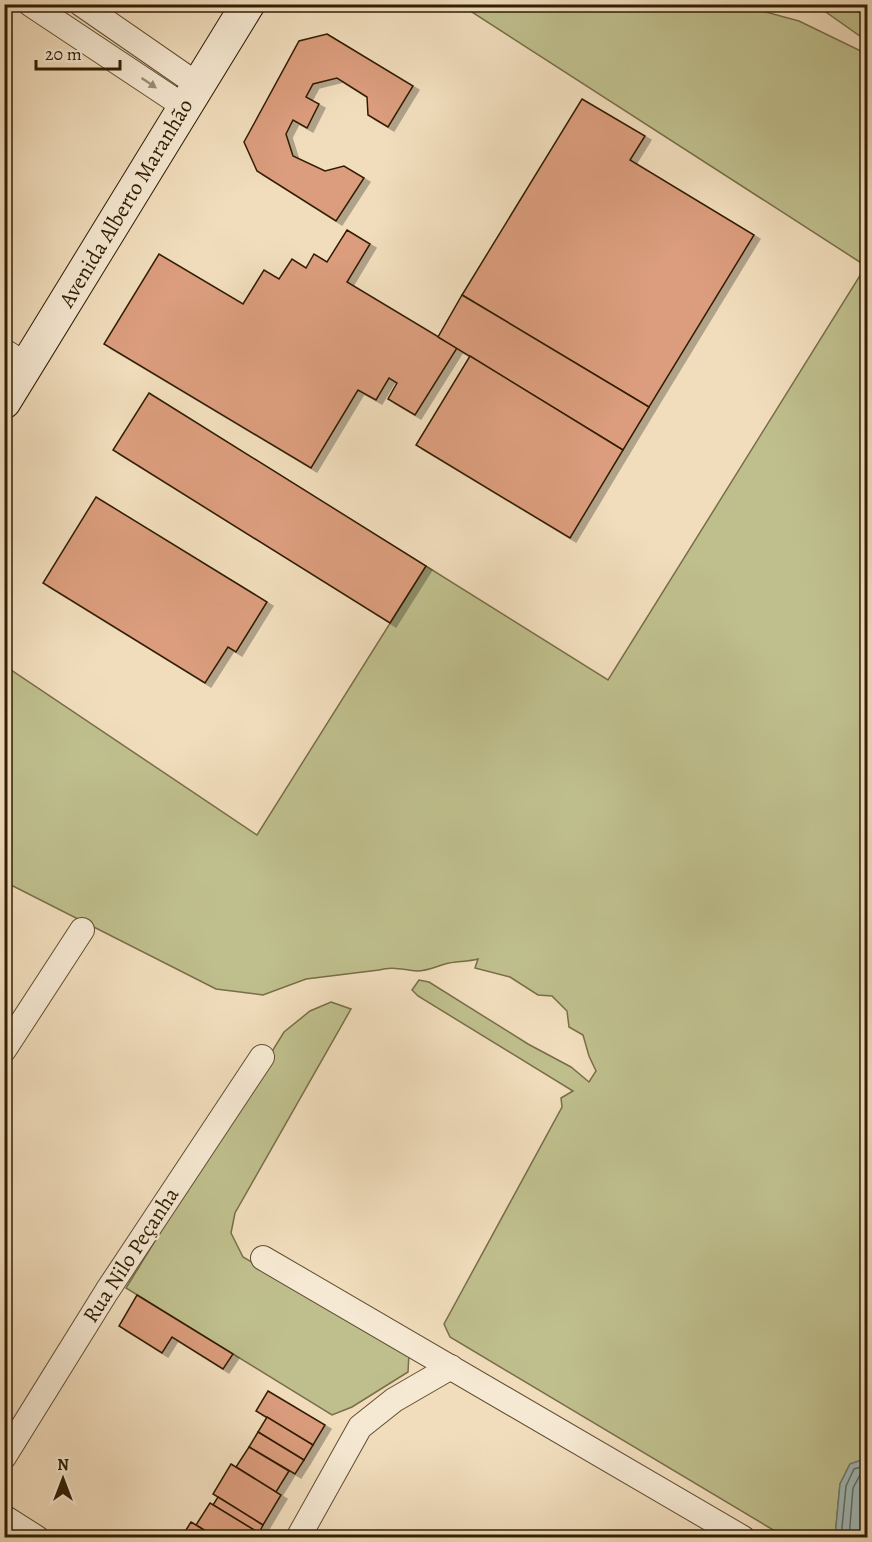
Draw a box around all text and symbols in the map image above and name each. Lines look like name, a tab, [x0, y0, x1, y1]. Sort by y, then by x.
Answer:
scale bar	[36, 33, 120, 71]
text: 20 m	[45, 42, 82, 66]
one-way arrow	[140, 77, 156, 89]
street label: Avenida Alberto Maranhão	[51, 93, 200, 314]
street label: Rua Nilo Peçanha	[76, 1181, 187, 1329]
north arrow	[33, 1449, 93, 1509]
text: N	[57, 1454, 69, 1476]

